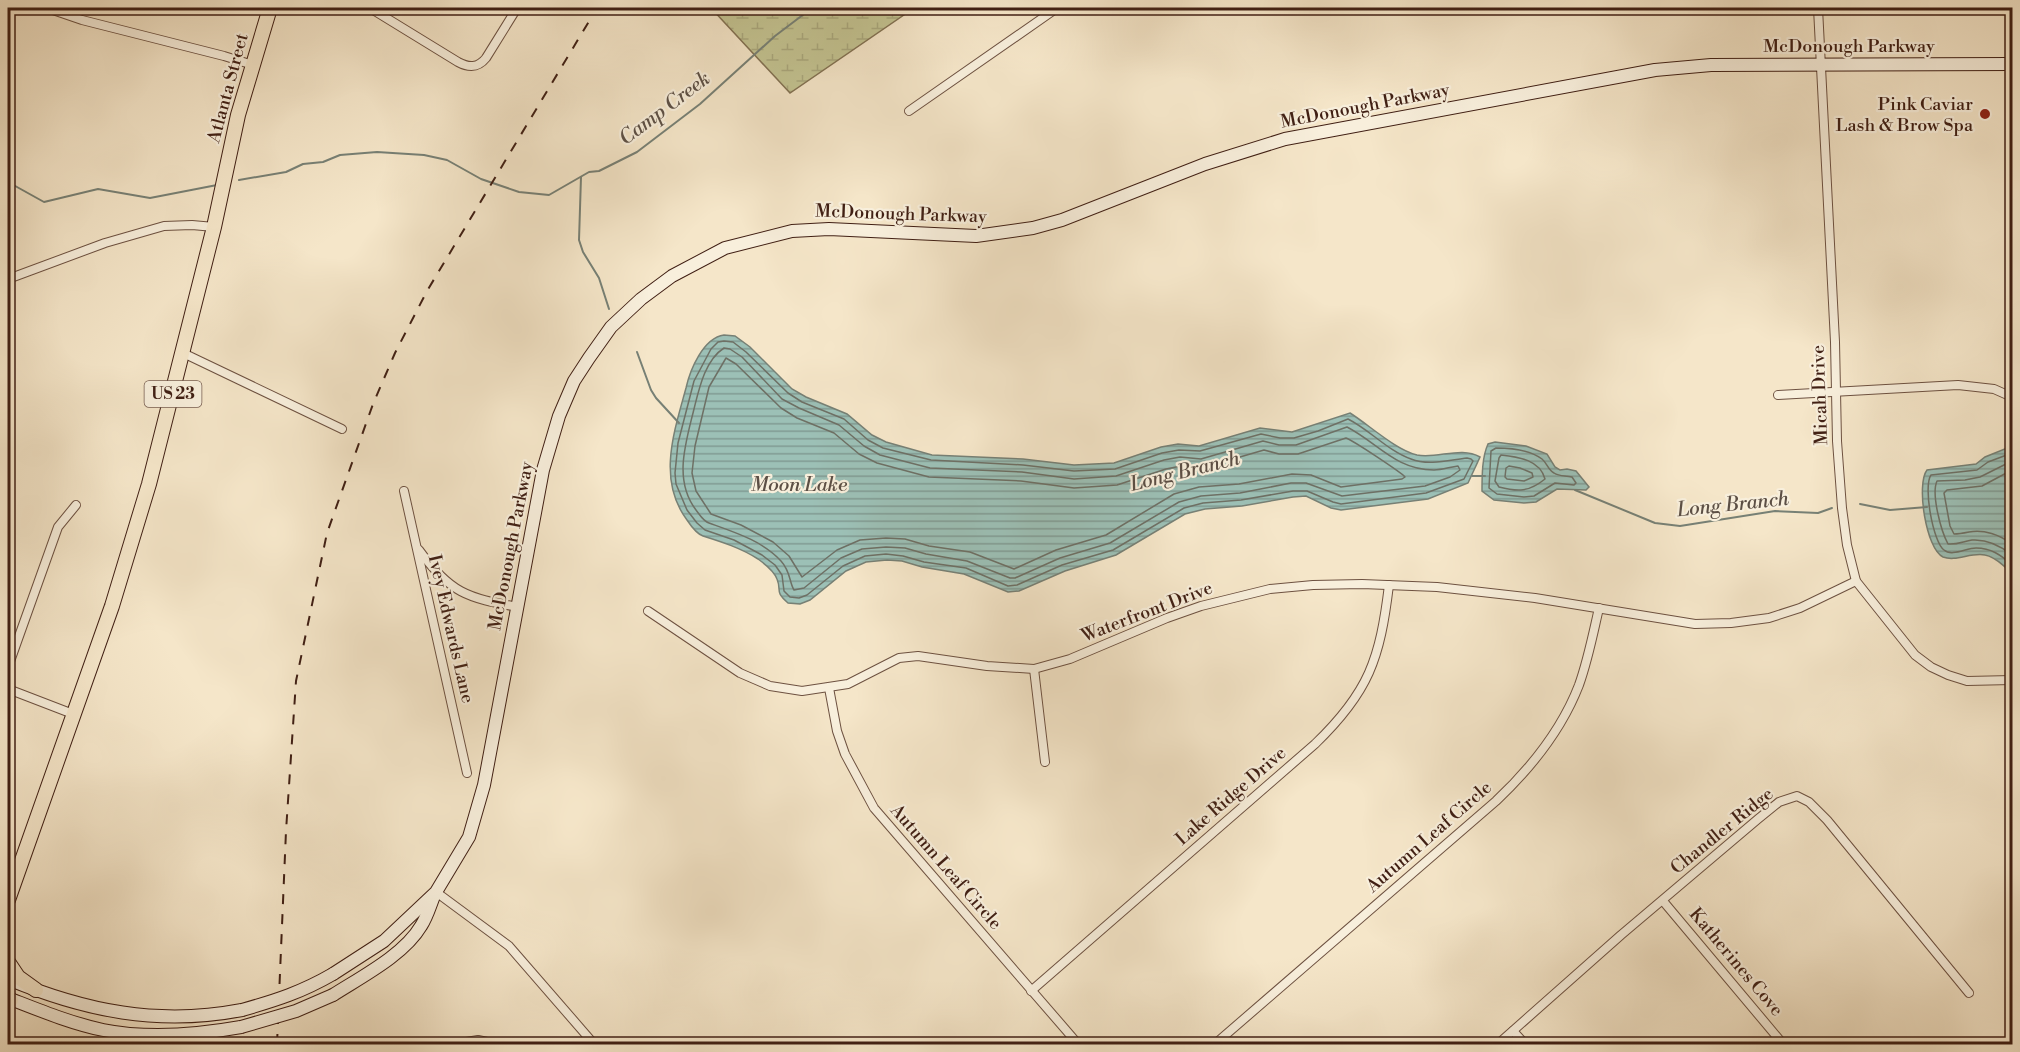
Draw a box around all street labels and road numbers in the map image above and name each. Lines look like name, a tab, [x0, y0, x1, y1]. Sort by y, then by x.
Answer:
street label: Atlanta Street	[202, 30, 254, 146]
street label: McDonough Parkway	[1763, 35, 1935, 58]
street label: McDonough Parkway	[1279, 78, 1452, 134]
street label: McDonough Parkway	[815, 200, 987, 228]
street label: Micah Drive	[1807, 344, 1833, 446]
road number: US 23	[144, 381, 201, 407]
street label: McDonough Parkway	[483, 459, 539, 632]
street label: Ivey Edwards Lane	[423, 552, 479, 706]
street label: Waterfront Drive	[1077, 576, 1216, 648]
street label: Lake Ridge Drive	[1171, 742, 1291, 850]
street label: Autumn Leaf Circle	[1361, 776, 1496, 898]
street label: Chandler Ridge	[1666, 782, 1778, 880]
street label: Autumn Leaf Circle	[885, 799, 1007, 934]
street label: Katherines Cove	[1684, 903, 1788, 1021]

